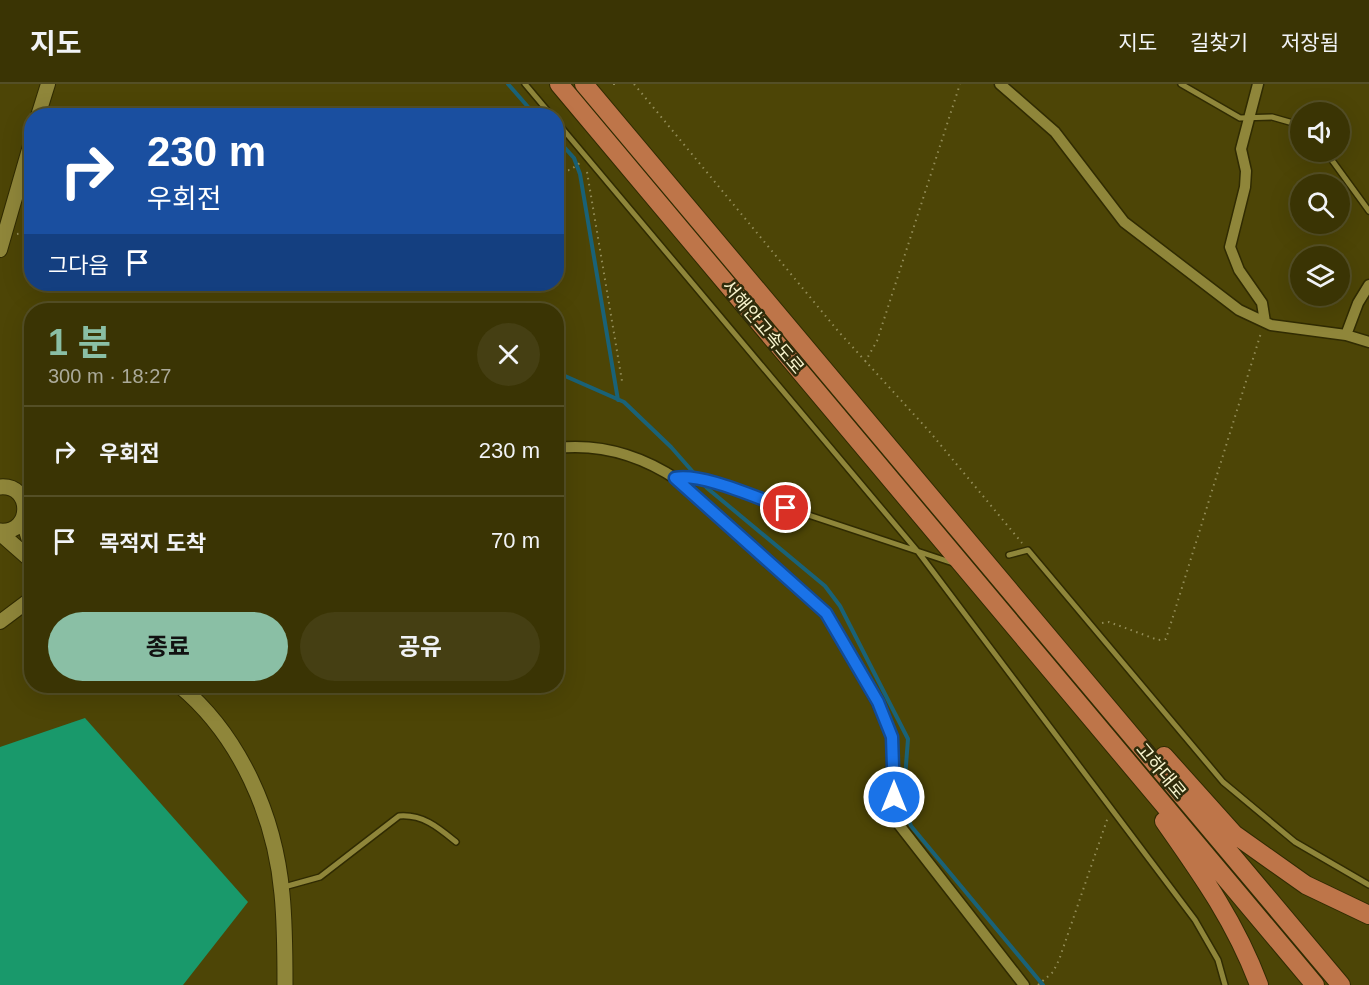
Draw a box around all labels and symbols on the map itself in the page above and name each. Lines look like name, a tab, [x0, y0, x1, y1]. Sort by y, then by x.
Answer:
street label: 서해안고속도로	[718, 276, 808, 378]
pin	[760, 482, 811, 533]
street label: 고하대로	[1132, 739, 1190, 803]
position arrow	[862, 765, 926, 829]

